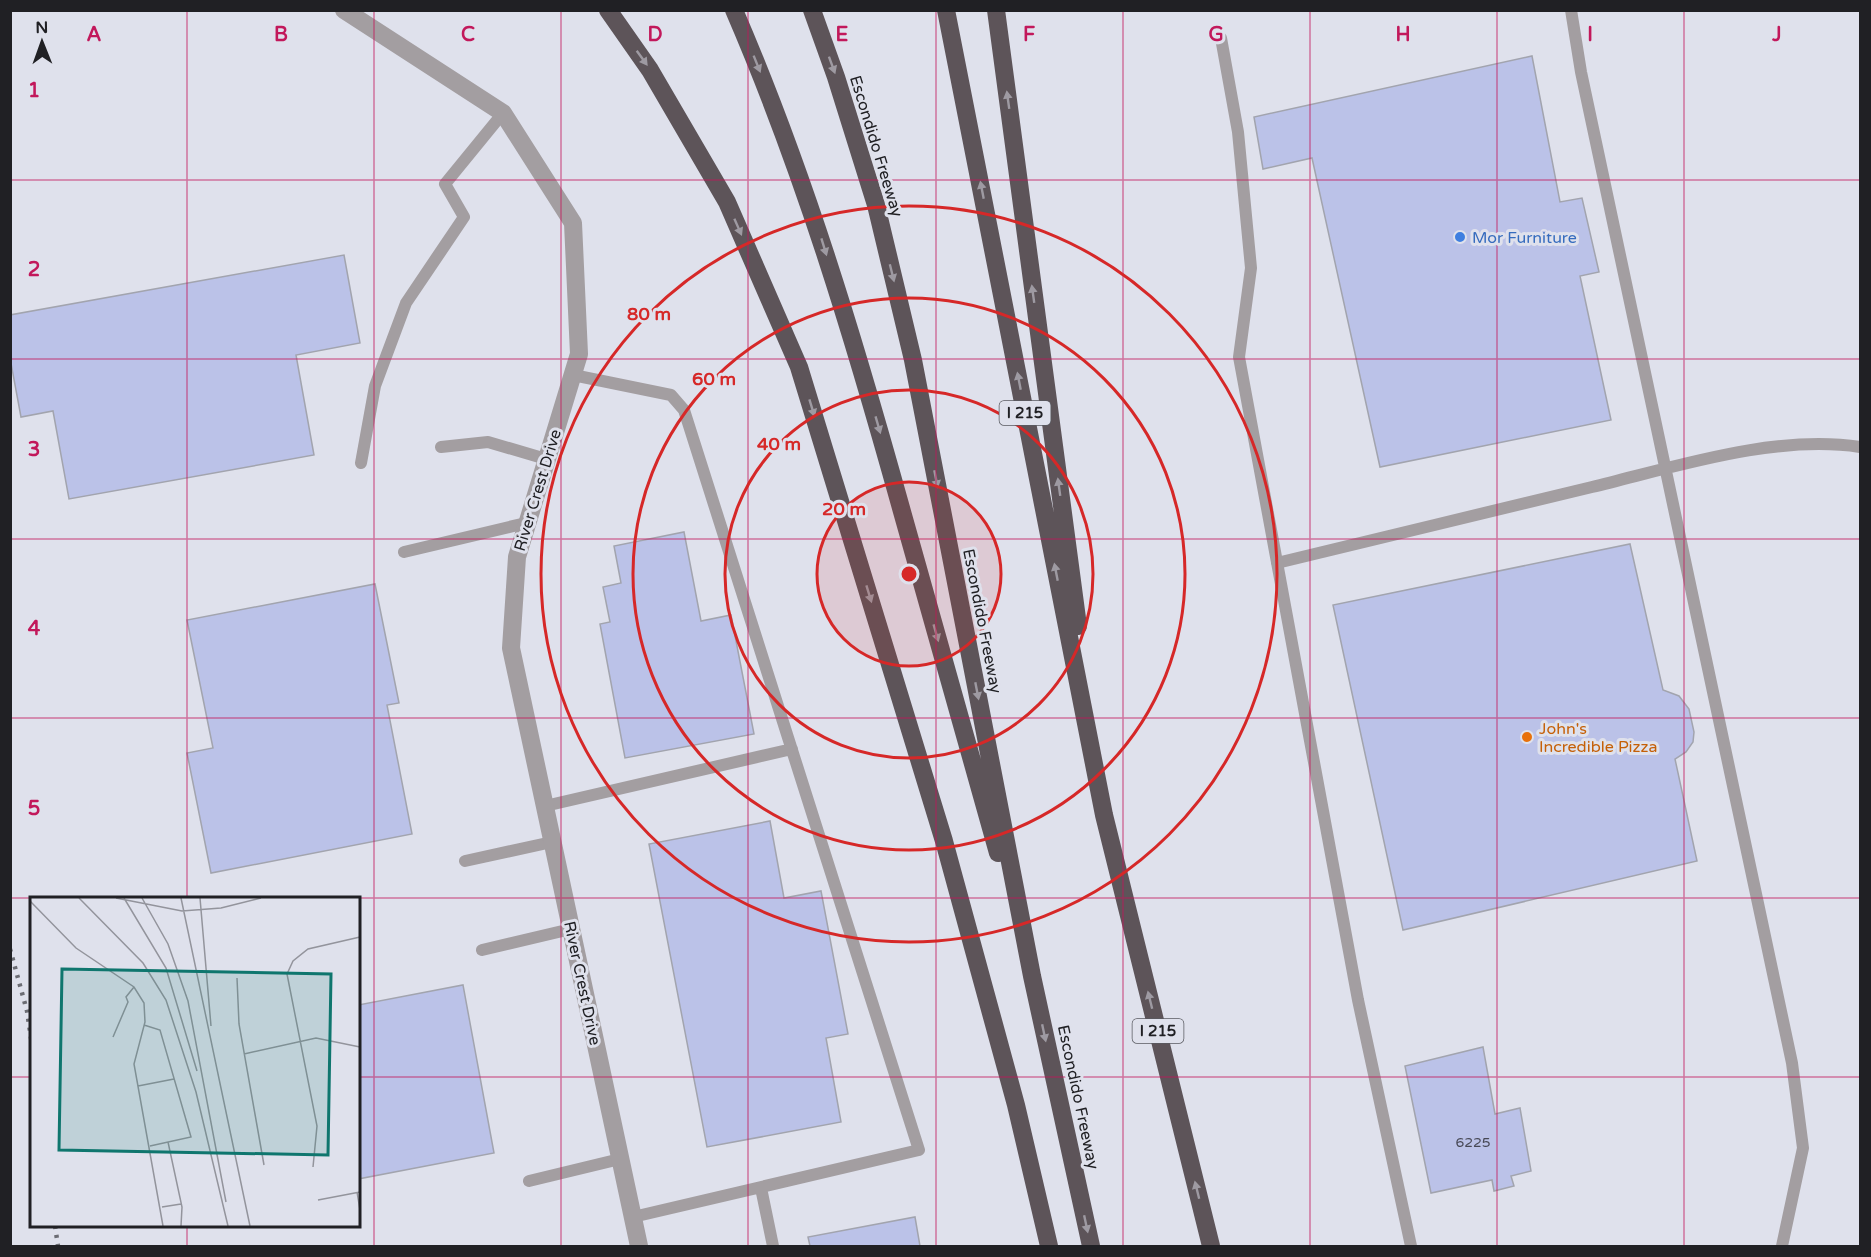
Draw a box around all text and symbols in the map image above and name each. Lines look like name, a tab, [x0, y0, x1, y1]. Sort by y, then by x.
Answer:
north arrow	[12, 12, 72, 72]
text: N	[35, 18, 48, 38]
text: A	[87, 23, 102, 47]
text: B	[274, 23, 288, 47]
text: C	[461, 23, 475, 47]
text: D	[647, 23, 663, 47]
text: E	[836, 23, 849, 47]
text: F	[1023, 23, 1035, 47]
text: G	[1208, 23, 1224, 47]
text: H	[1395, 23, 1411, 47]
text: I	[1587, 23, 1593, 47]
text: J	[1771, 23, 1782, 47]
one-way arrow	[636, 49, 648, 65]
one-way arrow	[752, 56, 762, 74]
one-way arrow	[827, 57, 837, 75]
street label: Escondido Freeway	[845, 73, 907, 220]
text: 1	[28, 79, 40, 103]
one-way arrow	[1003, 91, 1012, 110]
one-way arrow	[977, 180, 986, 199]
one-way arrow	[733, 219, 743, 237]
place label: Mor Furniture	[1472, 228, 1577, 248]
marker: Mor Furniture	[1453, 230, 1467, 244]
one-way arrow	[820, 238, 829, 256]
text: 2	[28, 258, 40, 282]
one-way arrow	[888, 263, 898, 282]
one-way arrow	[1029, 284, 1038, 303]
text: 80 m	[627, 303, 671, 325]
text: 60 m	[692, 368, 736, 390]
one-way arrow	[1014, 371, 1023, 390]
one-way arrow	[808, 399, 817, 417]
road number: I 215	[1000, 401, 1050, 425]
one-way arrow	[874, 416, 883, 434]
street label: River Crest Drive	[510, 427, 566, 554]
text: 40 m	[757, 433, 801, 455]
text: 3	[28, 438, 40, 462]
one-way arrow	[932, 470, 941, 489]
one-way arrow	[1055, 477, 1064, 496]
text: 20 m	[822, 498, 866, 520]
street label: Escondido Freeway	[958, 547, 1006, 696]
one-way arrow	[1051, 563, 1061, 582]
centre of rings	[899, 564, 919, 584]
one-way arrow	[865, 585, 874, 603]
text: 4	[28, 617, 41, 641]
one-way arrow	[932, 624, 941, 642]
one-way arrow	[973, 682, 982, 701]
place label: John's Incredible Pizza	[1539, 719, 1658, 757]
marker: John's Incredible Pizza	[1520, 730, 1534, 744]
text: 5	[28, 797, 40, 821]
inset map	[30, 897, 360, 1227]
street label: River Crest Drive	[559, 919, 605, 1047]
one-way arrow	[1145, 991, 1155, 1010]
road number: I 215	[1132, 1019, 1184, 1043]
street label: Escondido Freeway	[1053, 1023, 1103, 1172]
one-way arrow	[1040, 1024, 1050, 1042]
house number: 6225	[1455, 1134, 1491, 1151]
one-way arrow	[1192, 1181, 1202, 1199]
one-way arrow	[1082, 1214, 1091, 1233]

